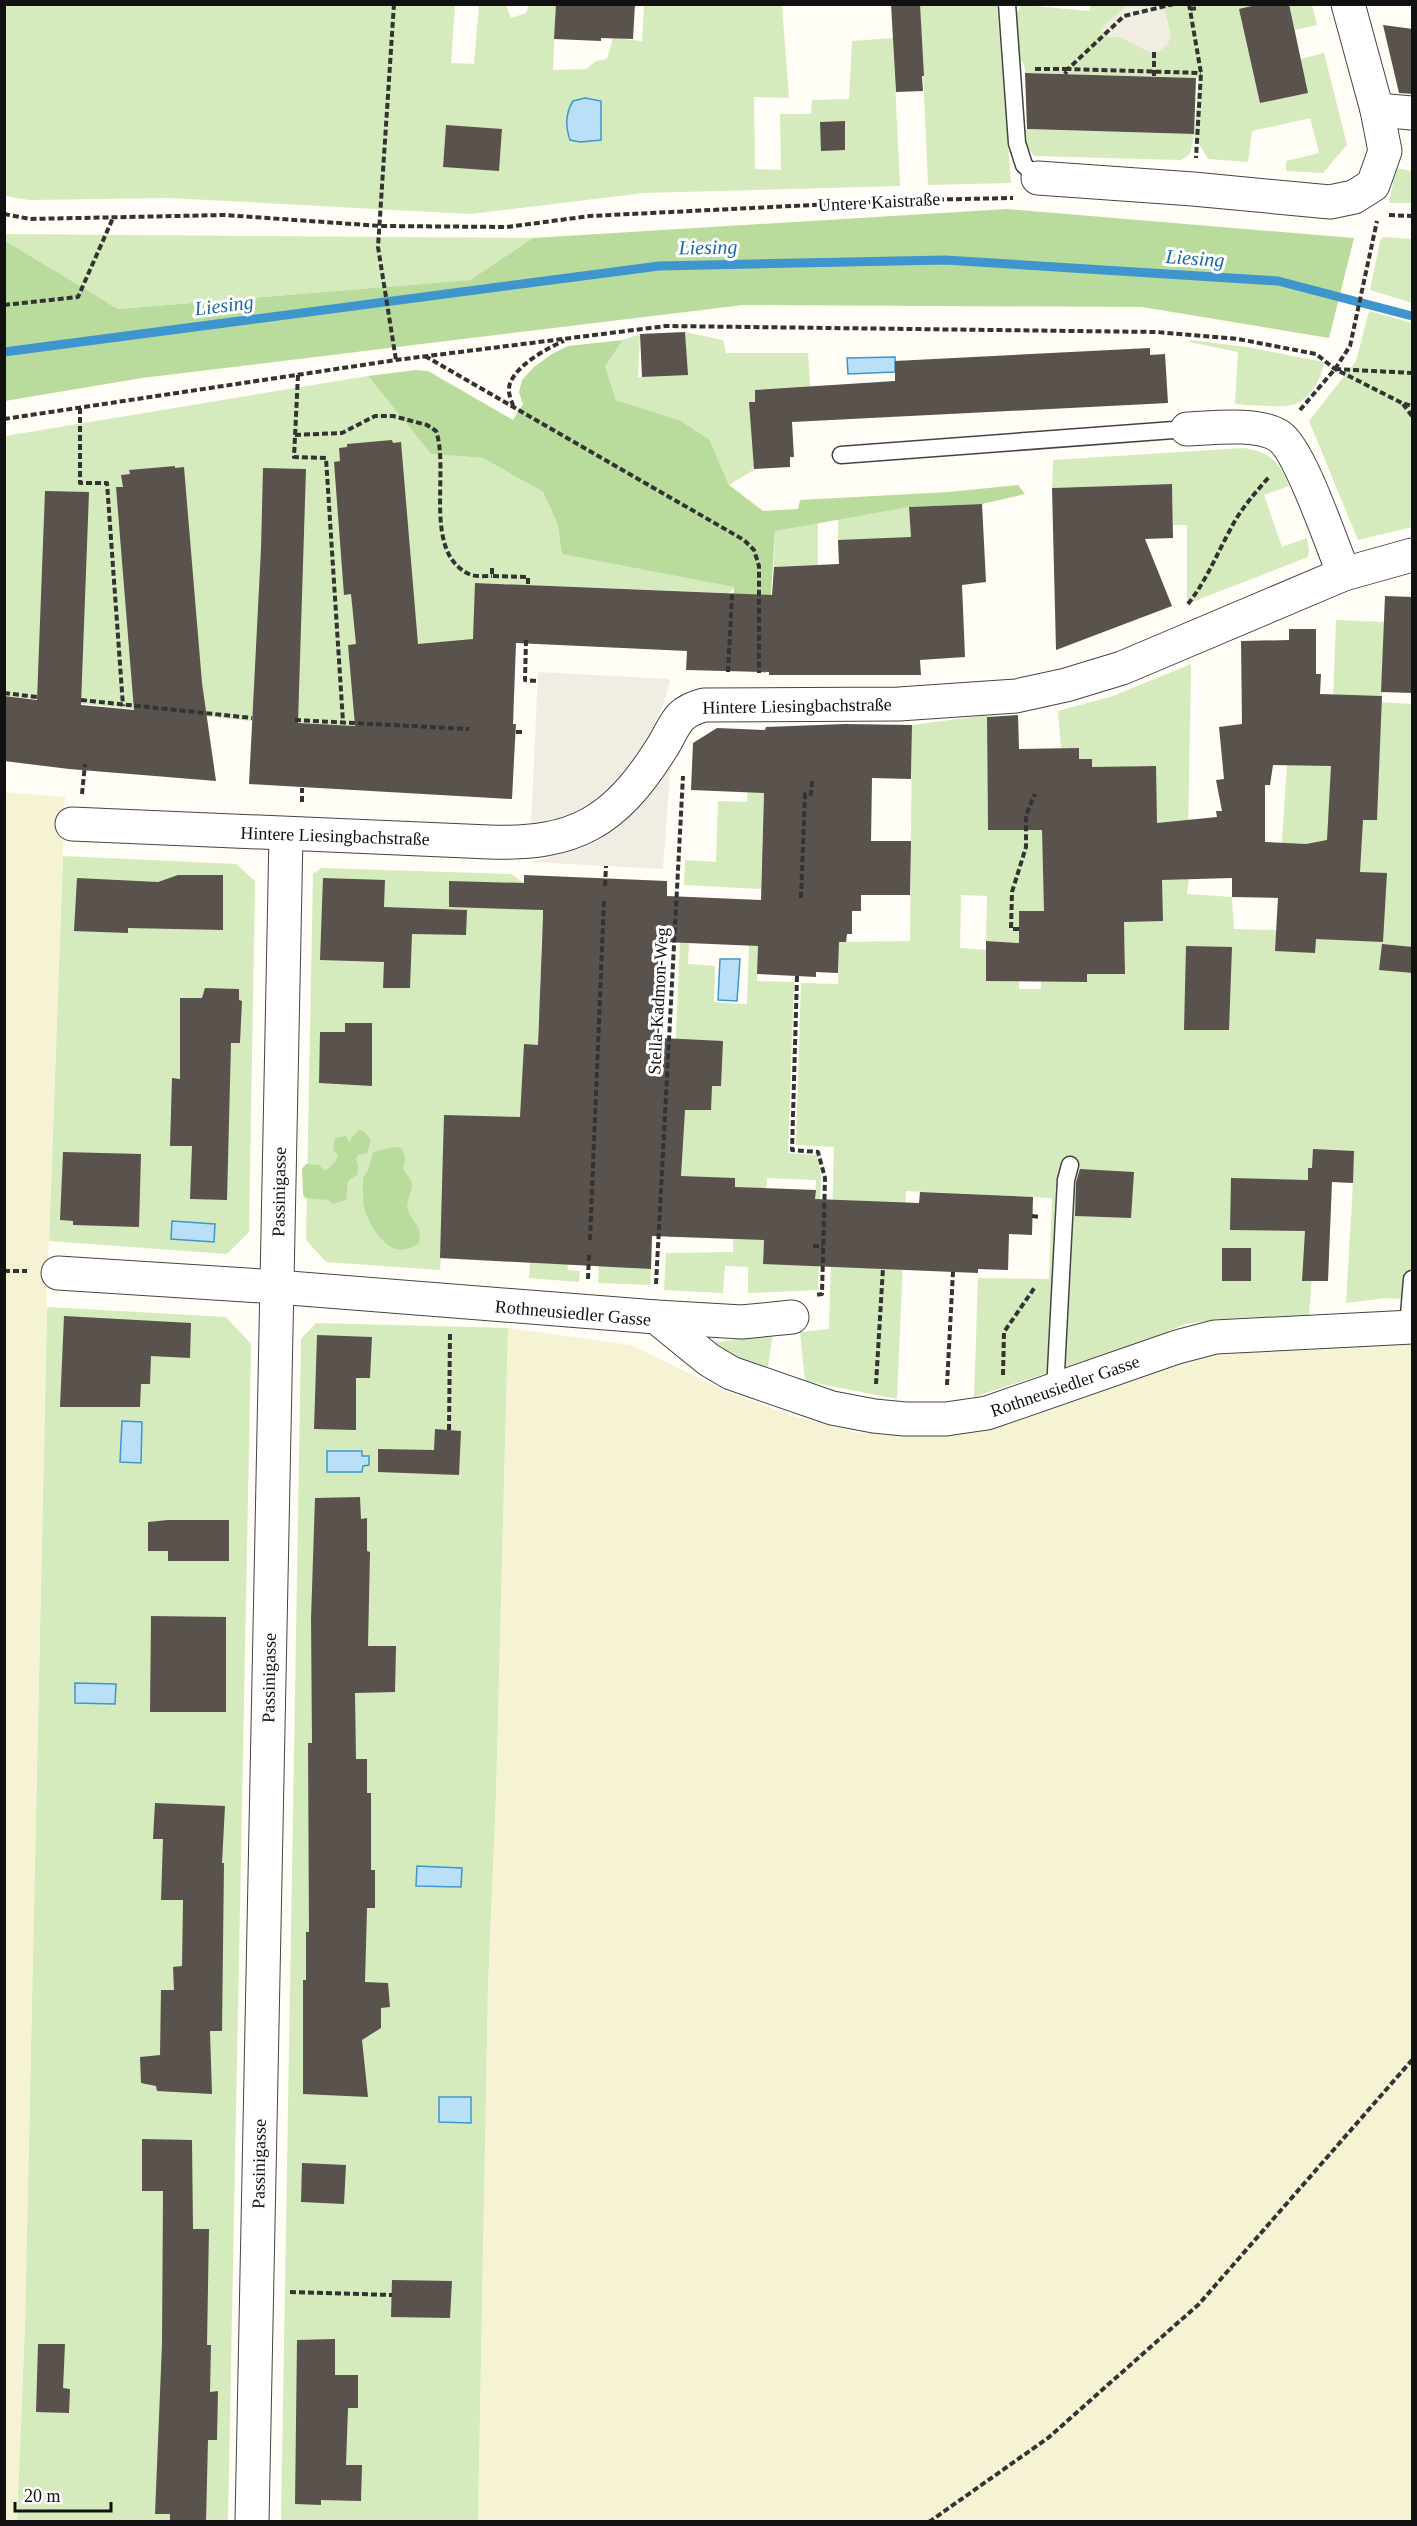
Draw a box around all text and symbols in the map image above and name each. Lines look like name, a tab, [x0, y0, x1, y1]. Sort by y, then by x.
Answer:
street label: Untere Kaistraße	[817, 189, 941, 215]
water label: Liesing	[677, 235, 738, 260]
water label: Liesing	[1164, 245, 1225, 272]
water label: Liesing	[192, 290, 255, 321]
street label: Hintere Liesingbachstraße	[702, 694, 892, 718]
street label: Hintere Liesingbachstraße	[240, 823, 430, 849]
street label: Stella-Kadmon-Weg	[644, 927, 672, 1075]
street label: Passinigasse	[268, 1147, 290, 1237]
street label: Rothneusiedler Gasse	[494, 1296, 652, 1330]
street label: Rothneusiedler Gasse	[988, 1351, 1142, 1421]
street label: Passinigasse	[258, 1633, 280, 1723]
street label: Passinigasse	[248, 2119, 270, 2209]
scale bar	[15, 2475, 111, 2513]
text: 20 m	[24, 2486, 61, 2506]

